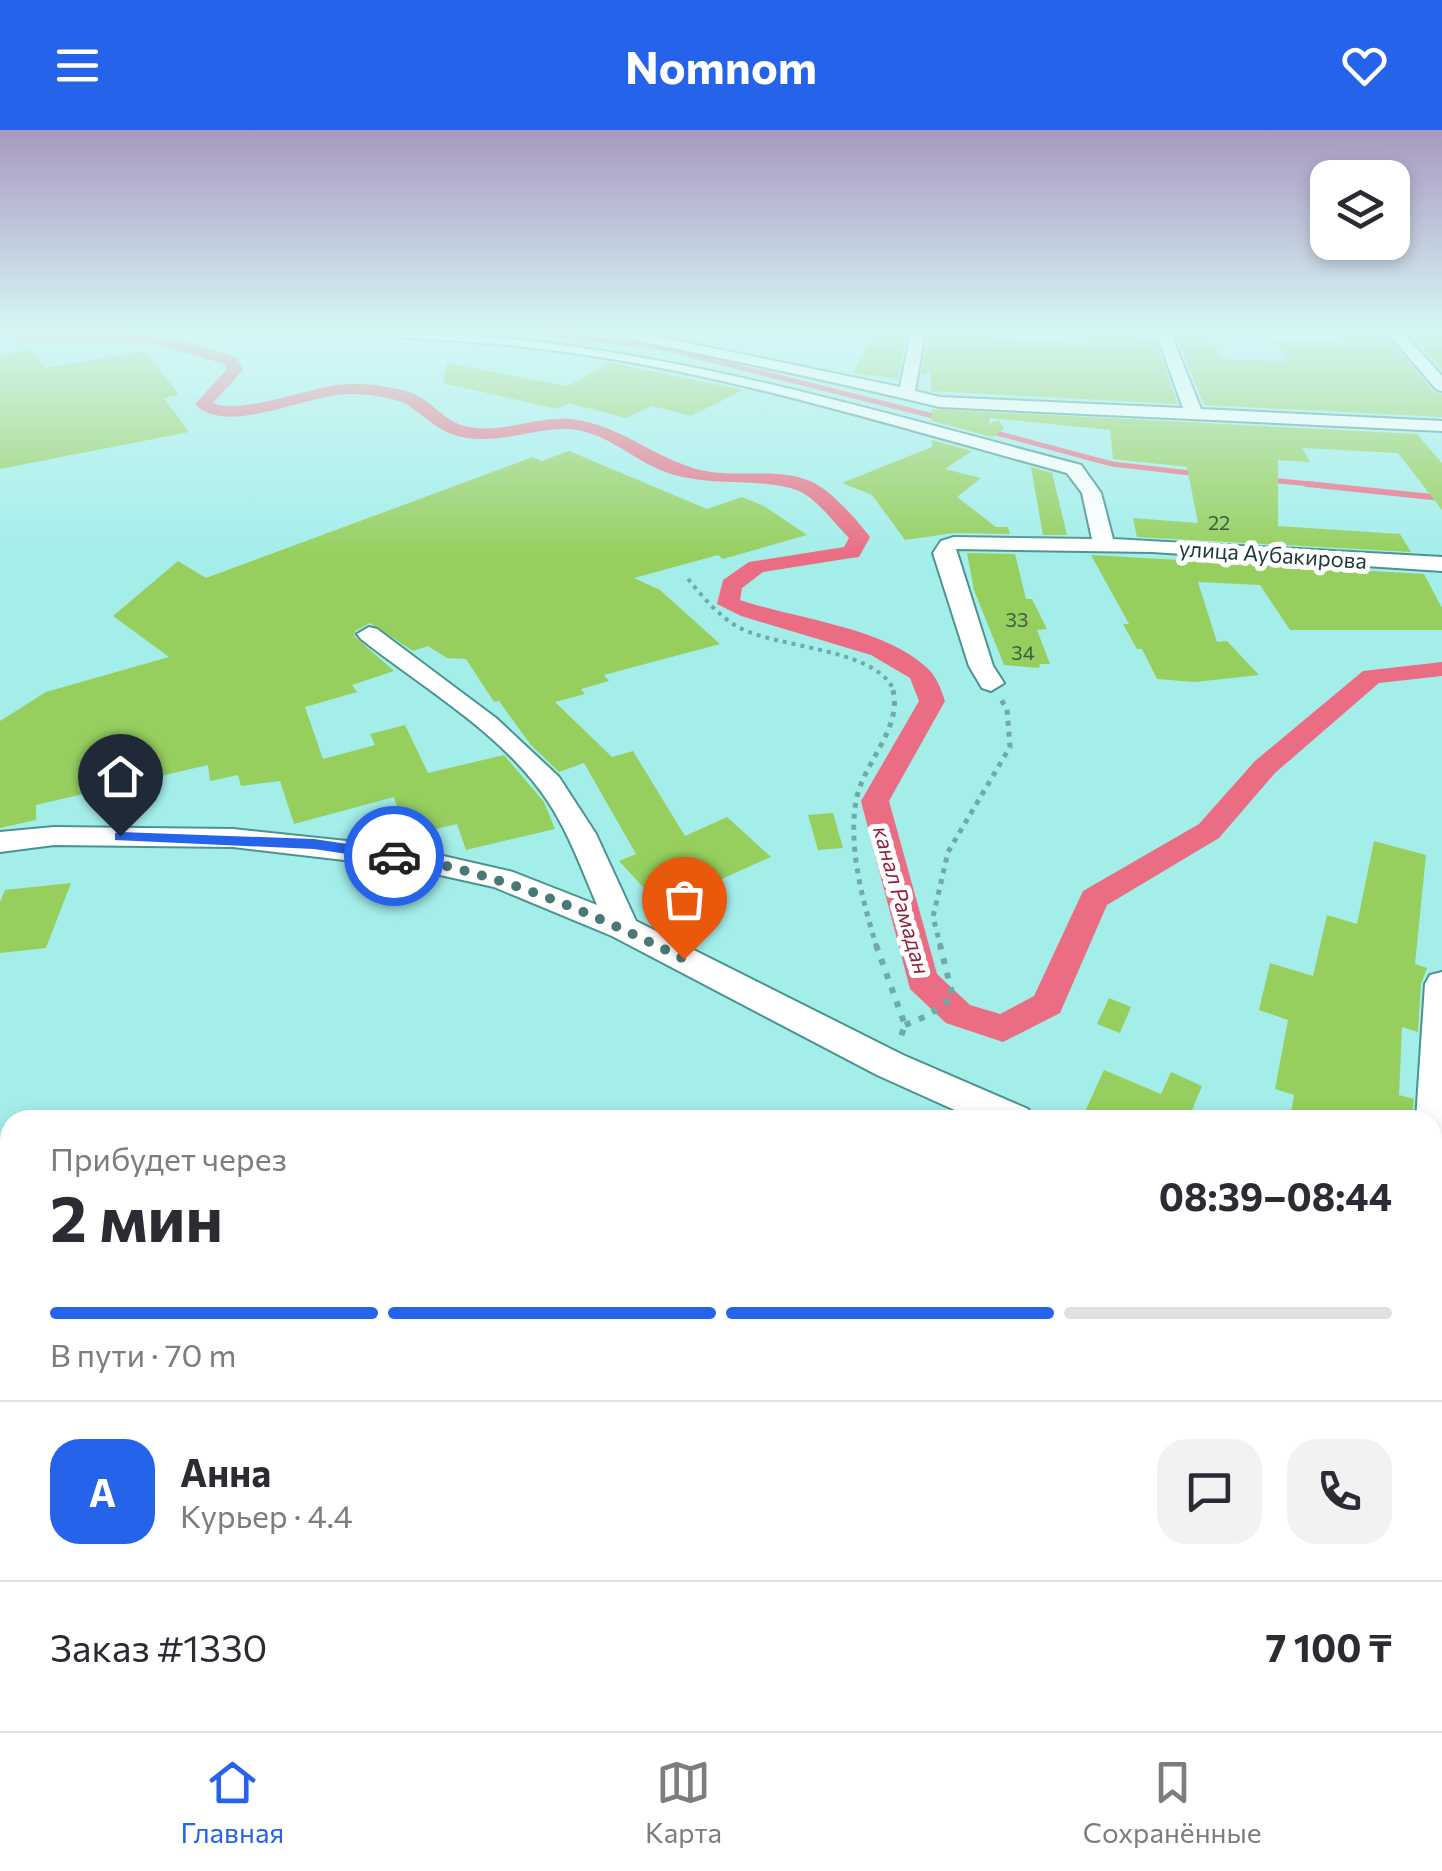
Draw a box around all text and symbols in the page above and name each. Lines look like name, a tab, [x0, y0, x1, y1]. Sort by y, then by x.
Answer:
icon: menu	[50, 38, 105, 93]
text: Nomnom	[625, 38, 817, 93]
icon: heart	[1337, 38, 1392, 93]
map controls	[1310, 160, 1410, 260]
button: layers	[1310, 160, 1410, 260]
house number: 22	[1208, 510, 1230, 534]
street label: улица Аубакирова	[1178, 534, 1368, 574]
house number: 33	[1006, 607, 1028, 631]
house number: 34	[1011, 640, 1035, 664]
pin	[78, 734, 163, 837]
icon: home	[93, 749, 148, 804]
courier	[344, 806, 444, 906]
water label: канал Рамадан	[868, 823, 936, 977]
icon: car	[367, 829, 422, 884]
pin	[642, 857, 727, 960]
icon: bag	[657, 872, 712, 927]
text: Прибудет через	[50, 1138, 287, 1178]
text: 08:39–08:44	[1159, 1172, 1392, 1219]
text: 2 мин	[50, 1176, 223, 1255]
text: В пути · 70 m	[50, 1334, 237, 1374]
button: chat	[1157, 1439, 1262, 1544]
button: phone	[1287, 1439, 1392, 1544]
text: Анна	[180, 1448, 271, 1495]
text: А	[89, 1468, 116, 1515]
text: Курьер · 4.4	[180, 1495, 353, 1535]
text: Заказ #1330	[50, 1623, 267, 1670]
text: 7 100 ₸	[1266, 1623, 1392, 1670]
tab: Главная	[180, 1755, 284, 1849]
tab: Карта	[645, 1755, 722, 1849]
tab: Сохранённые	[1083, 1755, 1262, 1849]

